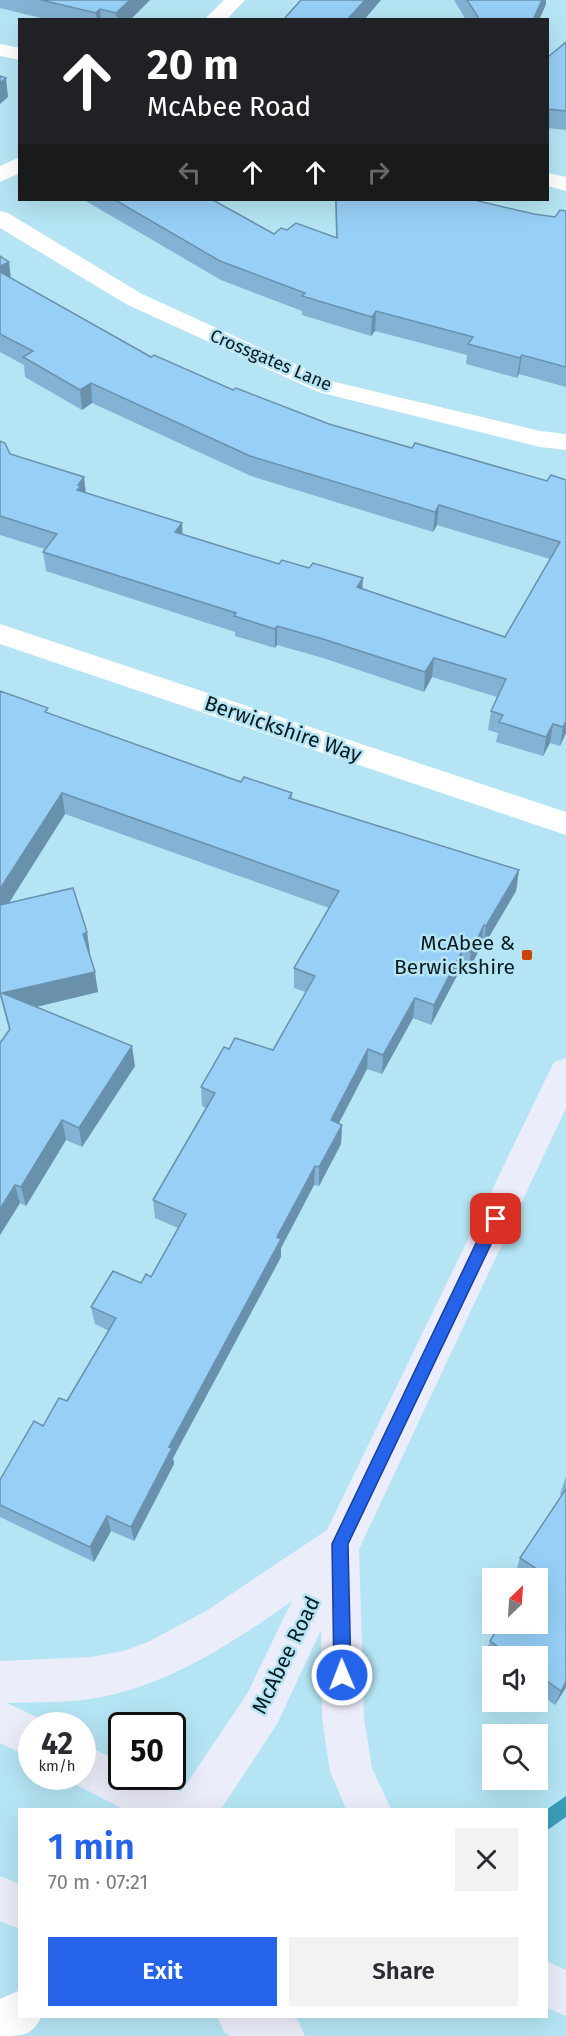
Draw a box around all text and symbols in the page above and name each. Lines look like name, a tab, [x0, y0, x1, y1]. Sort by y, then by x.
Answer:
text: 20 m	[147, 40, 239, 90]
icon: ahead	[48, 42, 126, 120]
text: McAbee Road	[147, 91, 311, 123]
icon: left	[173, 156, 206, 189]
icon: ahead	[236, 156, 269, 189]
icon: ahead	[299, 156, 332, 189]
icon: right	[362, 156, 395, 189]
street label: Crossgates Lane	[207, 324, 335, 396]
street label: Berwickshire Way	[201, 690, 366, 768]
place label: McAbee & Berwickshire	[394, 930, 515, 980]
marker: McAbee & Berwickshire	[520, 948, 534, 962]
pin	[470, 1193, 521, 1244]
icon: arrive	[479, 1202, 512, 1235]
north arrow	[482, 1568, 548, 1634]
map controls	[482, 1568, 548, 1790]
street label: McAbee Road	[246, 1592, 326, 1718]
position arrow	[310, 1643, 374, 1707]
button: sound	[482, 1646, 548, 1712]
speed limit sign: 50	[108, 1712, 186, 1790]
button: search	[482, 1724, 548, 1790]
text: 42	[41, 1726, 73, 1762]
text: km/h	[38, 1757, 76, 1775]
text: 1 min	[48, 1825, 135, 1869]
button: close	[455, 1828, 518, 1891]
text: 70 m · 07:21	[48, 1870, 148, 1894]
button: Exit	[48, 1937, 277, 2006]
button: Share	[289, 1937, 518, 2006]

